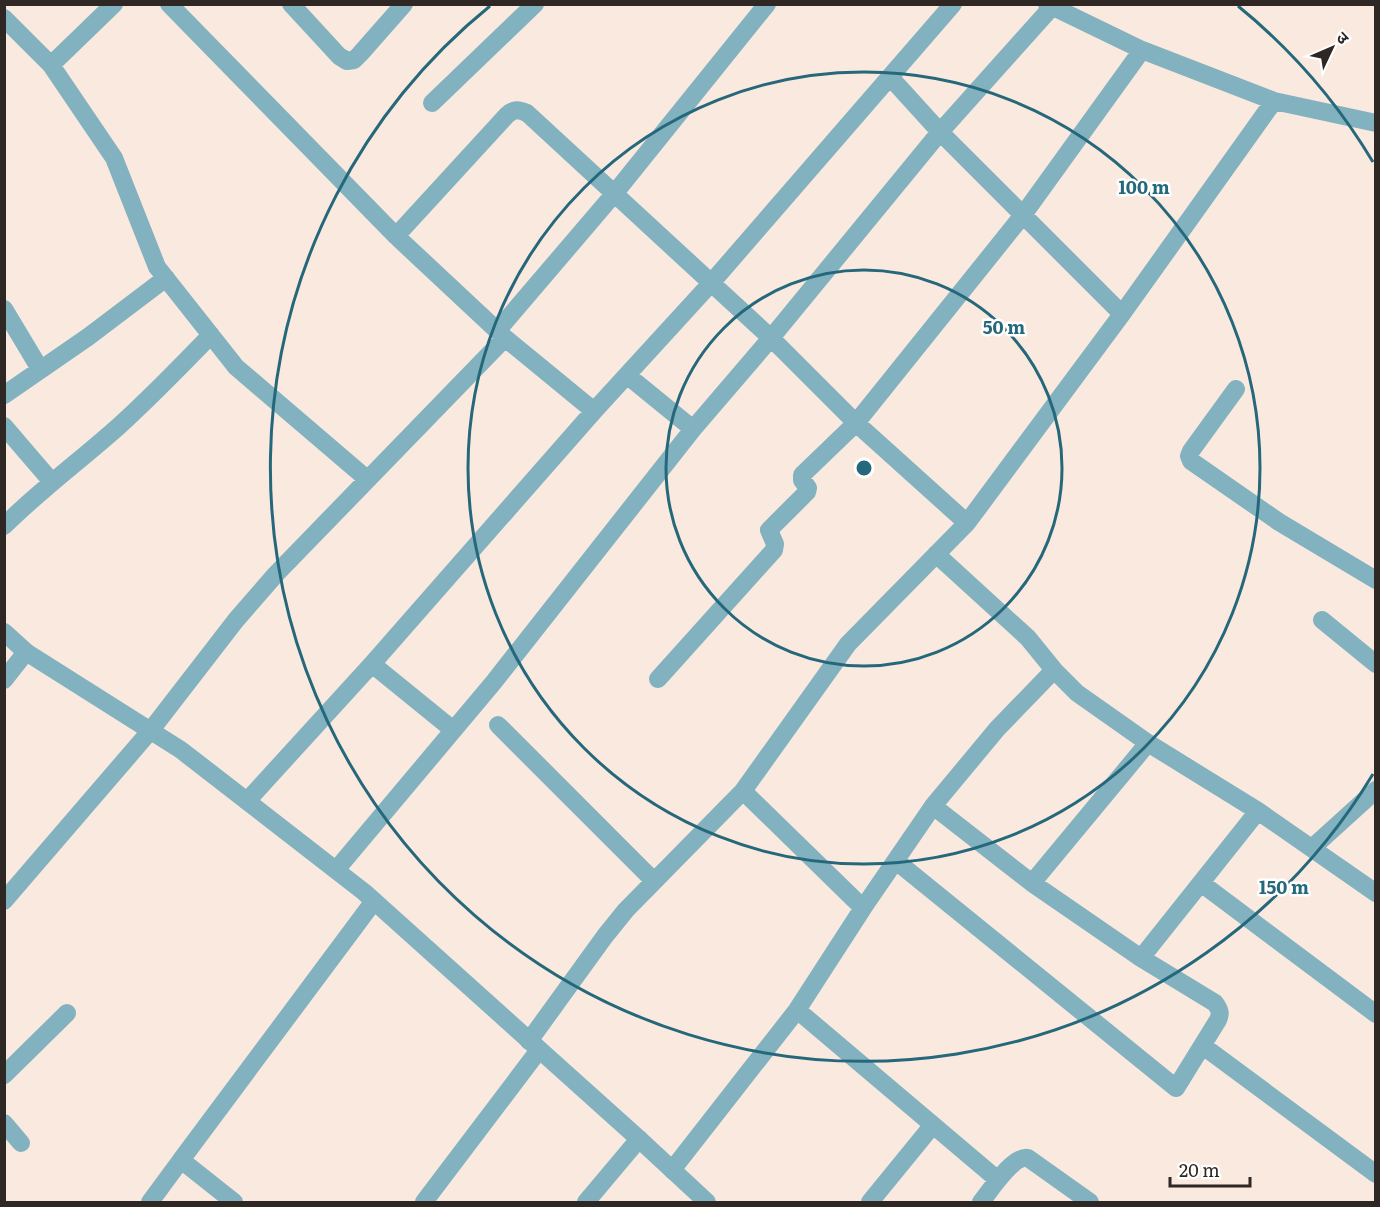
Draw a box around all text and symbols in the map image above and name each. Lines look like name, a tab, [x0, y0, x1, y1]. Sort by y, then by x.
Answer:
north arrow	[1302, 18, 1362, 78]
text: उ	[1332, 25, 1356, 49]
text: 100 m	[1118, 173, 1170, 200]
text: 50 m	[983, 313, 1025, 340]
centre of rings	[854, 458, 874, 478]
text: 150 m	[1259, 873, 1309, 900]
scale bar	[1170, 1150, 1250, 1188]
text: 20 m	[1179, 1156, 1220, 1183]

